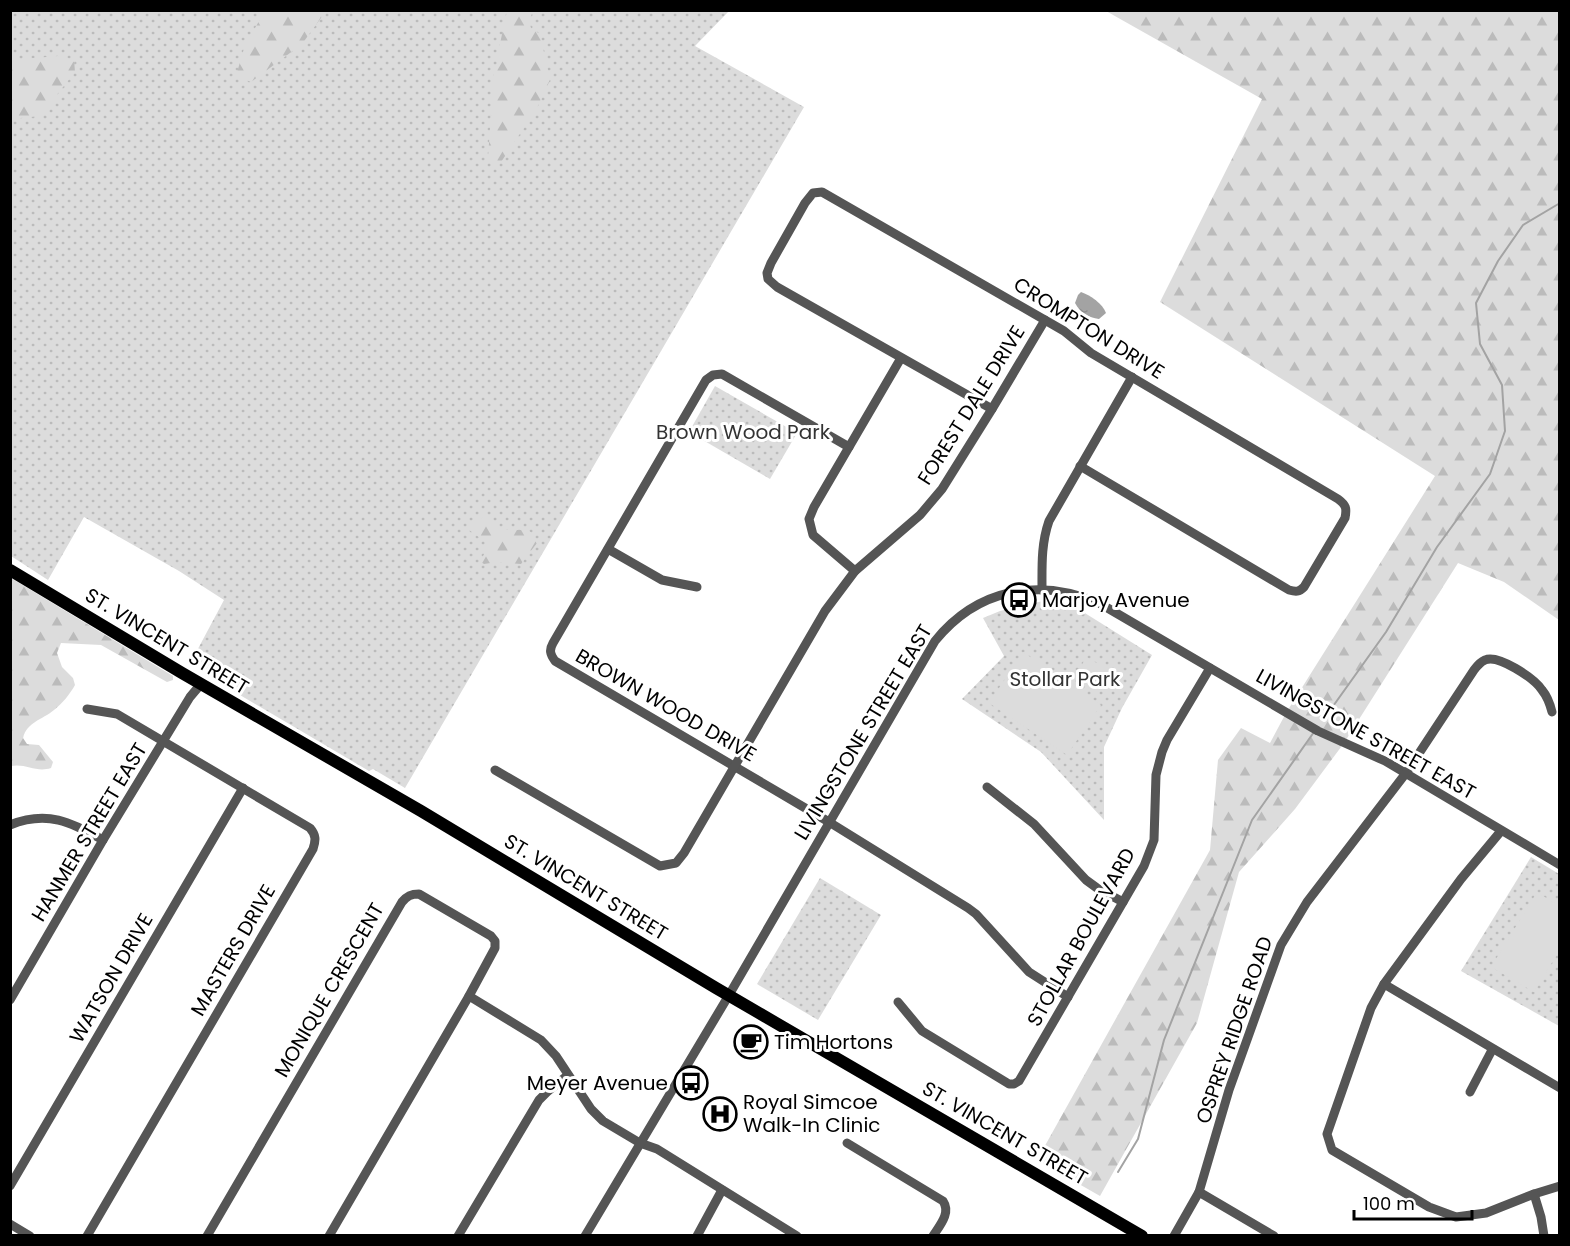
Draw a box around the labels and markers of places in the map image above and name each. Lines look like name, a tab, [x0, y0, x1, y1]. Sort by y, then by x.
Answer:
bus stop icon: Marjoy Avenue	[1001, 582, 1037, 618]
place label: Marjoy Avenue	[1042, 586, 1190, 614]
cafe icon: Tim Hortons	[733, 1024, 769, 1060]
place label: Tim Hortons	[774, 1028, 893, 1056]
bus stop icon: Meyer Avenue	[673, 1065, 709, 1101]
place label: Meyer Avenue	[527, 1069, 668, 1097]
place label: Royal Simcoe Walk-In Clinic	[743, 1088, 880, 1139]
hospital icon: Royal Simcoe Walk-In Clinic	[702, 1096, 738, 1132]

